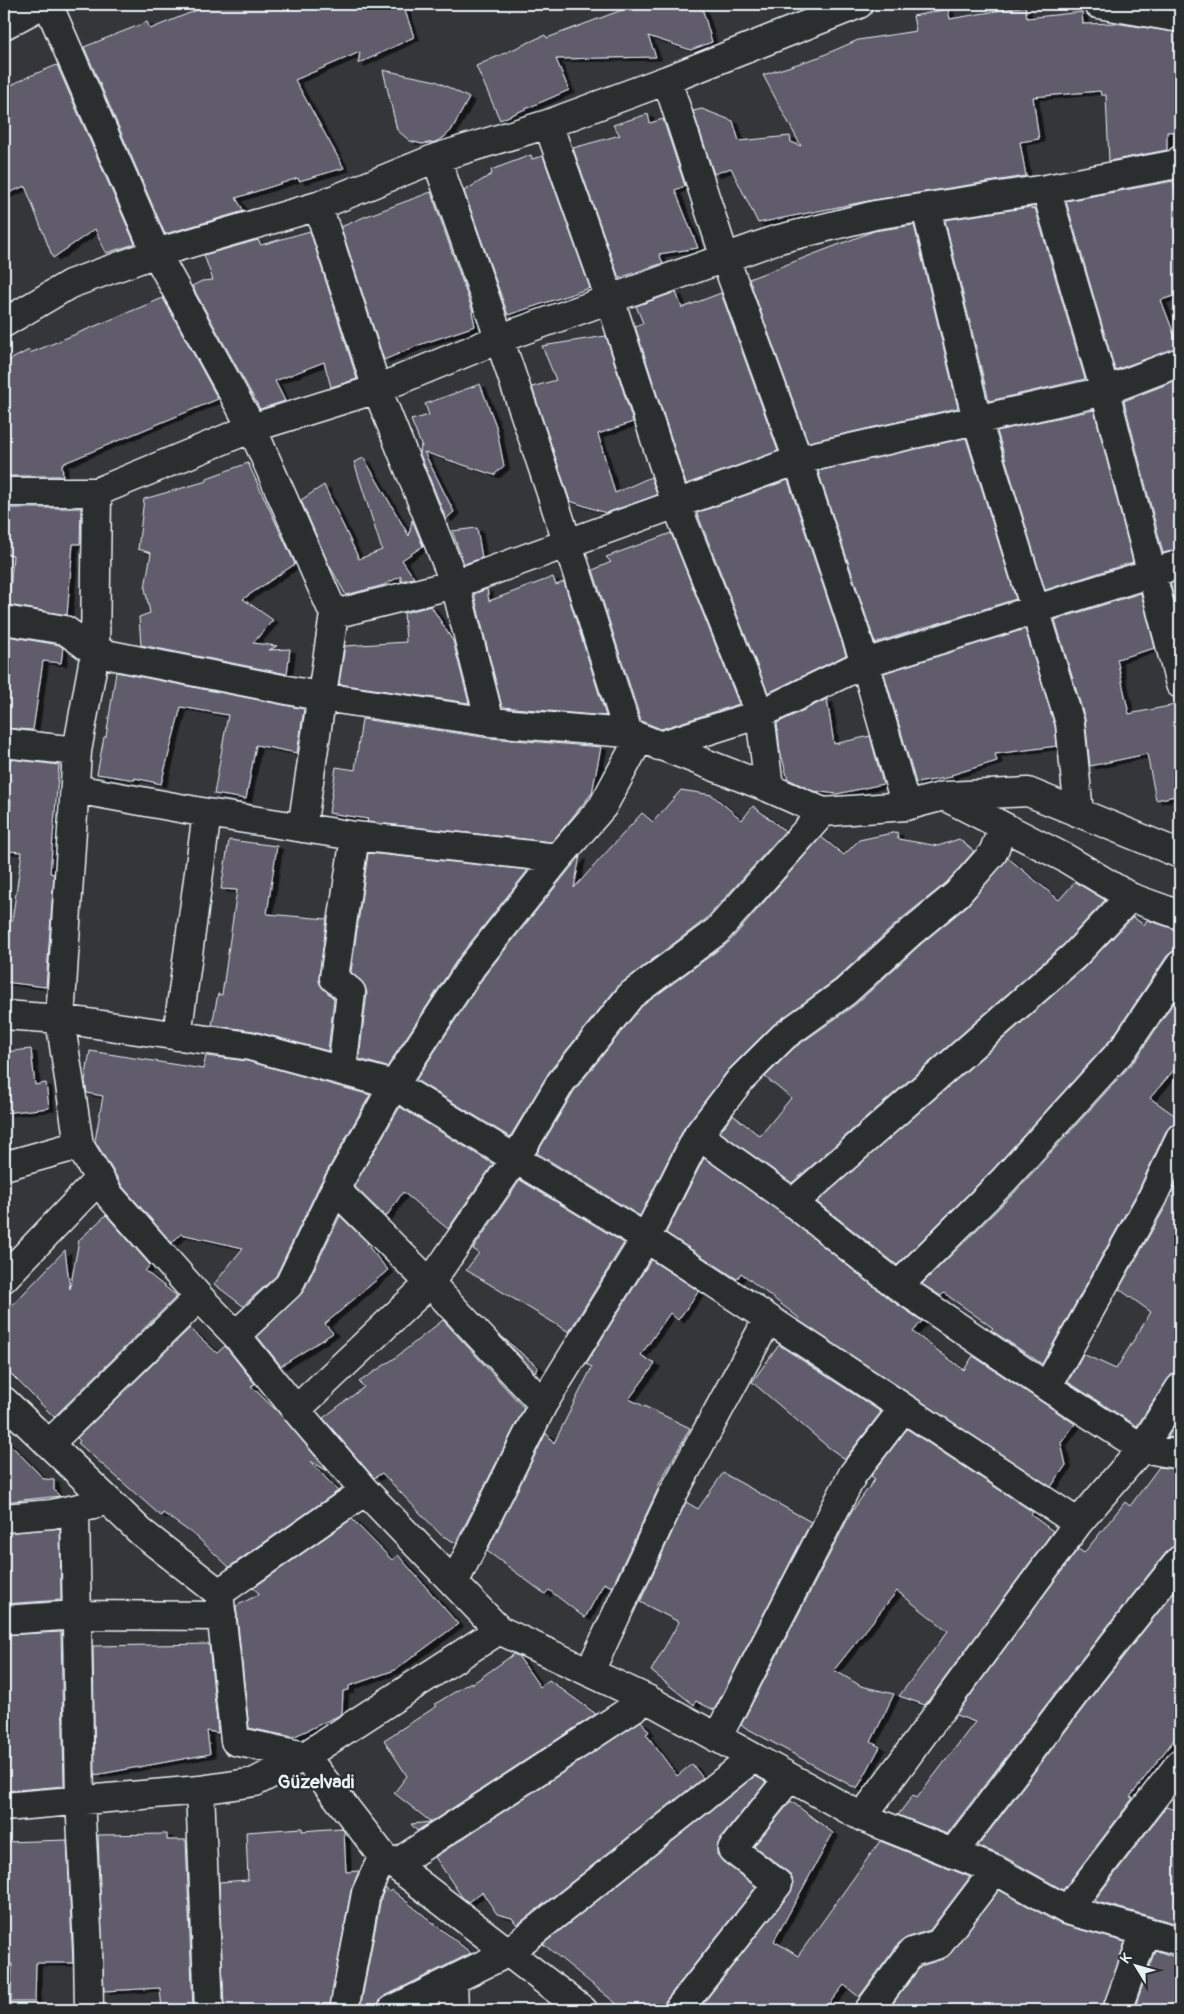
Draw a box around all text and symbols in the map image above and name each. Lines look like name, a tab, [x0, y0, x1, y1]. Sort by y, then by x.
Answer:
district label: Güzelvadi	[278, 1770, 355, 1794]
north arrow	[1112, 1942, 1162, 1992]
text: K	[1117, 1950, 1136, 1967]

